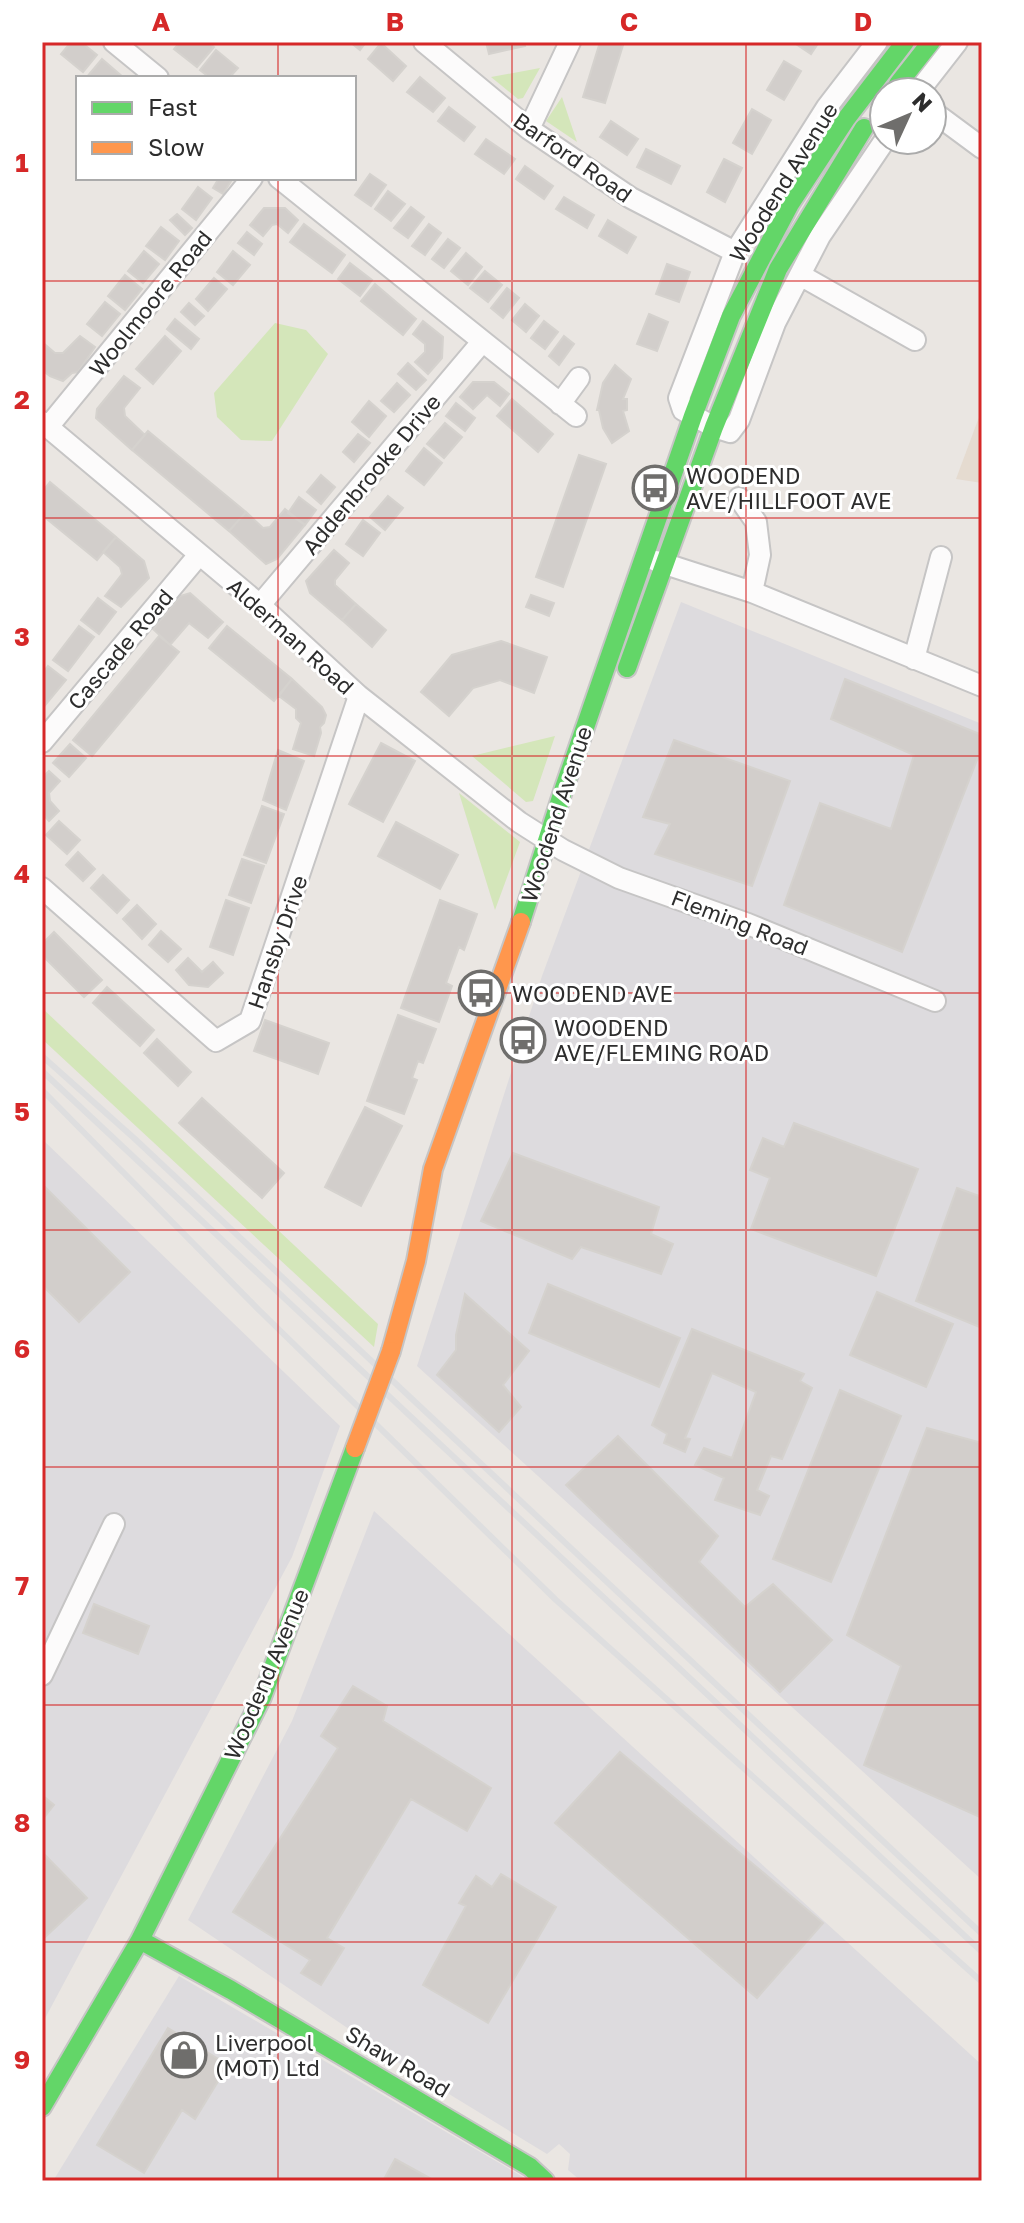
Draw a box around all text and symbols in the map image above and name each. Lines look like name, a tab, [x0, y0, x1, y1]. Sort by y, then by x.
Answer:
text: A	[152, 6, 171, 37]
text: B	[386, 6, 404, 37]
text: C	[620, 6, 638, 37]
text: D	[854, 6, 872, 37]
legend	[76, 76, 356, 180]
north arrow	[868, 76, 948, 156]
text: N	[907, 86, 938, 117]
text: Fast	[148, 92, 198, 121]
street label: Woodend Avenue	[723, 97, 843, 267]
street label: Barford Road	[509, 106, 637, 208]
text: Slow	[148, 132, 204, 161]
text: 1	[15, 147, 29, 178]
street label: Woolmoore Road	[83, 225, 217, 381]
text: 2	[14, 384, 30, 415]
street label: Addenbrooke Drive	[296, 388, 446, 560]
place label: WOODEND AVE/HILLFOOT AVE	[686, 462, 891, 514]
bus stop icon: WOODEND AVE/HILLFOOT AVE	[631, 464, 679, 512]
street label: Alderman Road	[222, 572, 360, 700]
street label: Cascade Road	[62, 583, 178, 715]
text: 3	[14, 621, 30, 652]
street label: Woodend Avenue	[515, 723, 597, 905]
text: 4	[14, 858, 30, 889]
street label: Hansby Drive	[241, 872, 313, 1012]
street label: Fleming Road	[668, 884, 812, 960]
bus stop icon: WOODEND AVE	[457, 969, 505, 1017]
place label: WOODEND AVE	[512, 980, 673, 1007]
place label: WOODEND AVE/FLEMING ROAD	[554, 1014, 769, 1066]
bus stop icon: WOODEND AVE/FLEMING ROAD	[499, 1016, 547, 1064]
text: 5	[14, 1096, 30, 1127]
text: 6	[14, 1333, 30, 1364]
text: 7	[15, 1570, 29, 1601]
street label: Woodend Avenue	[218, 1584, 314, 1764]
text: 8	[14, 1807, 30, 1838]
street label: Shaw Road	[341, 2019, 455, 2103]
place label: Liverpool (MOT) Ltd	[215, 2029, 320, 2081]
shop icon: Liverpool (MOT) Ltd	[160, 2031, 208, 2079]
text: 9	[14, 2044, 30, 2075]

